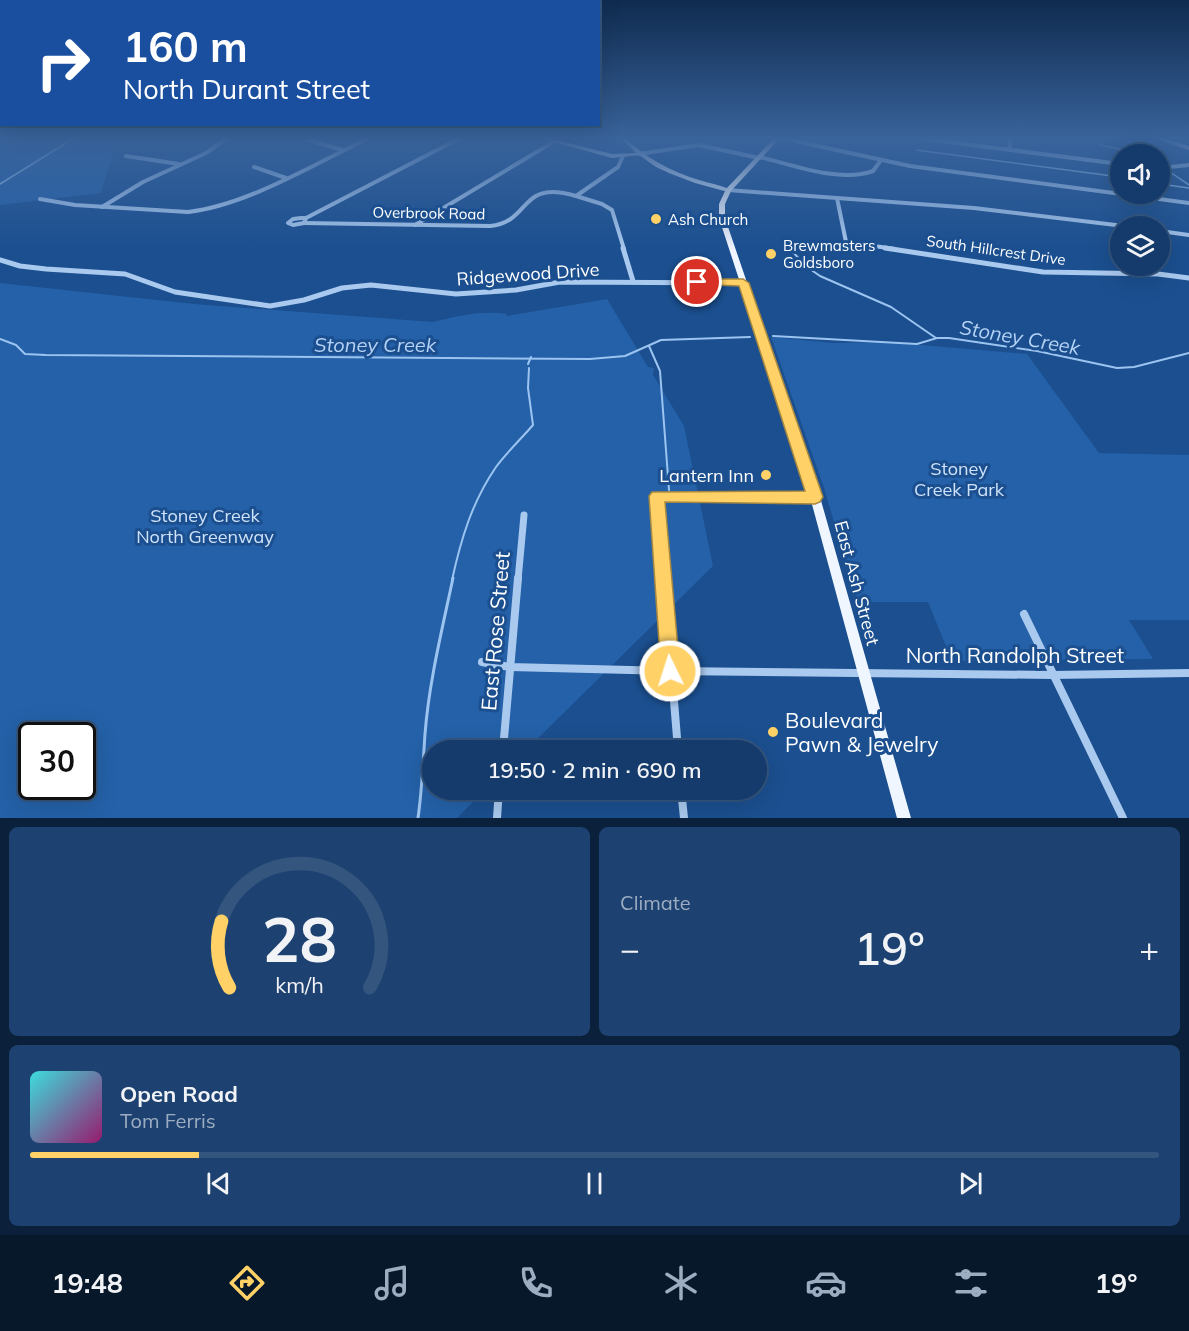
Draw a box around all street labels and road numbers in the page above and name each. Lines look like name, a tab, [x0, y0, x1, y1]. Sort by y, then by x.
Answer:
street label: Overbrook Road	[372, 203, 486, 223]
street label: South Hillcrest Drive	[925, 231, 1067, 269]
street label: Ridgewood Drive	[456, 258, 600, 290]
street label: East Ash Street	[829, 518, 885, 648]
street label: East Rose Street	[475, 550, 515, 712]
street label: North Randolph Street	[906, 642, 1124, 668]

